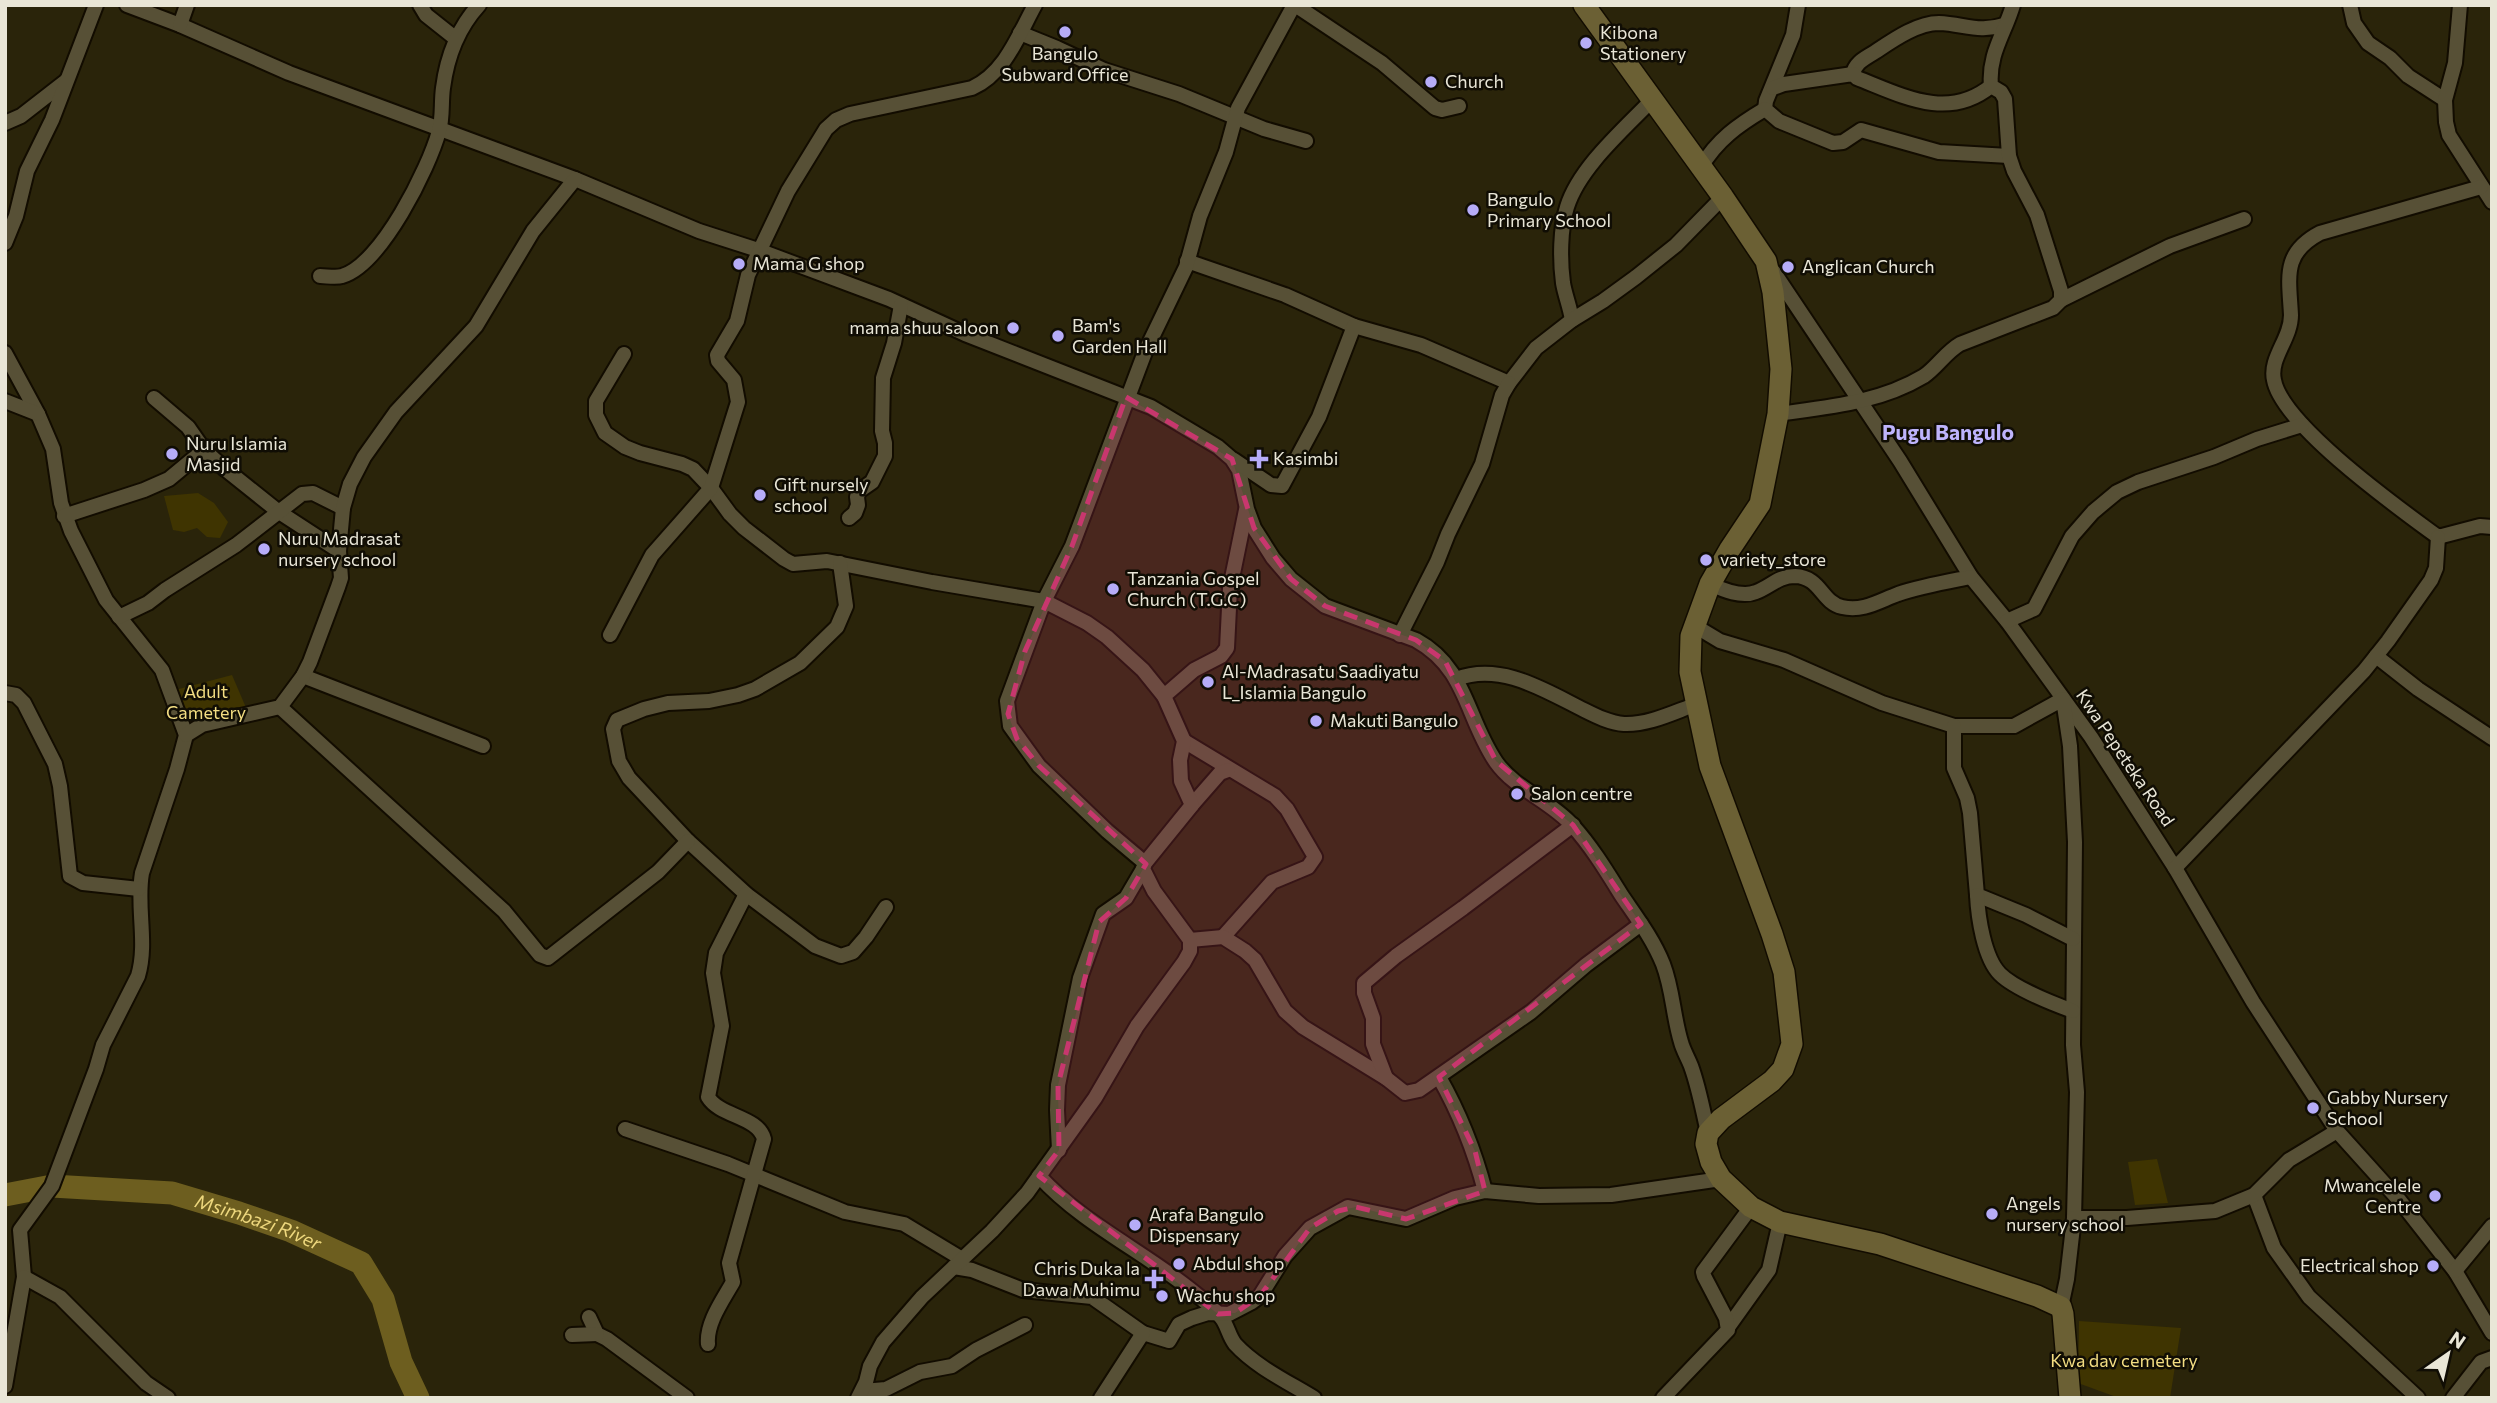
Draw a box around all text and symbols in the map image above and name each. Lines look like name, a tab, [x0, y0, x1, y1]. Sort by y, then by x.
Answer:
place label: Kibona Stationery	[1600, 21, 1686, 64]
marker: Bangulo Subward Office	[1057, 24, 1073, 40]
marker: Kibona Stationery	[1578, 35, 1594, 51]
place label: Bangulo Subward Office	[1002, 42, 1128, 85]
place label: Church	[1445, 70, 1504, 92]
marker: Church	[1423, 74, 1439, 90]
place label: Bangulo Primary School	[1487, 188, 1611, 231]
marker: Bangulo Primary School	[1465, 202, 1481, 218]
place label: Mama G shop	[753, 252, 865, 274]
place label: Anglican Church	[1802, 255, 1935, 277]
marker: Mama G shop	[731, 256, 747, 272]
marker: Anglican Church	[1780, 259, 1796, 275]
place label: Bam's Garden Hall	[1072, 314, 1167, 357]
place label: mama shuu saloon	[849, 316, 999, 338]
marker: mama shuu saloon	[1005, 320, 1021, 336]
marker: Bam's Garden Hall	[1050, 328, 1066, 344]
district label: Pugu Bangulo	[1882, 419, 2014, 444]
place label: Nuru Islamia Masjid	[186, 432, 287, 475]
marker: Nuru Islamia Masjid	[164, 446, 180, 462]
place label: Kasimbi	[1273, 447, 1338, 469]
marker: Kasimbi	[1251, 451, 1267, 467]
place label: Gift nursely school	[774, 473, 869, 516]
marker: Gift nursely school	[752, 487, 768, 503]
place label: Nuru Madrasat nursery school	[278, 527, 401, 570]
marker: Nuru Madrasat nursery school	[256, 541, 272, 557]
place label: variety_store	[1720, 548, 1826, 570]
marker: variety_store	[1698, 552, 1714, 568]
place label: Tanzania Gospel Church (T.G.C)	[1127, 567, 1260, 610]
marker: Tanzania Gospel Church (T.G.C)	[1105, 581, 1121, 597]
place label: Al-Madrasatu Saadiyatu L_Islamia Bangulo	[1222, 660, 1419, 703]
marker: Al-Madrasatu Saadiyatu L_Islamia Bangulo	[1200, 674, 1216, 690]
park label: Adult Cametery	[166, 680, 246, 723]
street label: Kwa Pepeteka Road	[2072, 685, 2180, 830]
place label: Makuti Bangulo	[1330, 709, 1458, 731]
marker: Makuti Bangulo	[1308, 713, 1324, 729]
place label: Salon centre	[1531, 782, 1633, 804]
marker: Salon centre	[1509, 786, 1525, 802]
place label: Gabby Nursery School	[2327, 1086, 2448, 1129]
marker: Gabby Nursery School	[2305, 1100, 2321, 1116]
place label: Mwancelele Centre	[2324, 1174, 2421, 1217]
marker: Mwancelele Centre	[2427, 1188, 2443, 1204]
water label: Msimbazi River	[193, 1189, 327, 1255]
place label: Angels nursery school	[2006, 1192, 2124, 1235]
place label: Arafa Bangulo Dispensary	[1149, 1203, 1264, 1246]
marker: Angels nursery school	[1984, 1206, 2000, 1222]
marker: Arafa Bangulo Dispensary	[1127, 1217, 1143, 1233]
place label: Abdul shop	[1193, 1252, 1284, 1274]
place label: Electrical shop	[2300, 1254, 2419, 1276]
marker: Abdul shop	[1171, 1256, 1187, 1272]
place label: Chris Duka la Dawa Muhimu	[1023, 1257, 1140, 1300]
marker: Electrical shop	[2425, 1258, 2441, 1274]
marker: Chris Duka la Dawa Muhimu	[1146, 1271, 1162, 1287]
place label: Wachu shop	[1176, 1284, 1275, 1306]
marker: Wachu shop	[1154, 1288, 1170, 1304]
north arrow	[2413, 1319, 2483, 1389]
text: N	[2445, 1326, 2470, 1353]
park label: Kwa dav cemetery	[2050, 1349, 2198, 1371]

